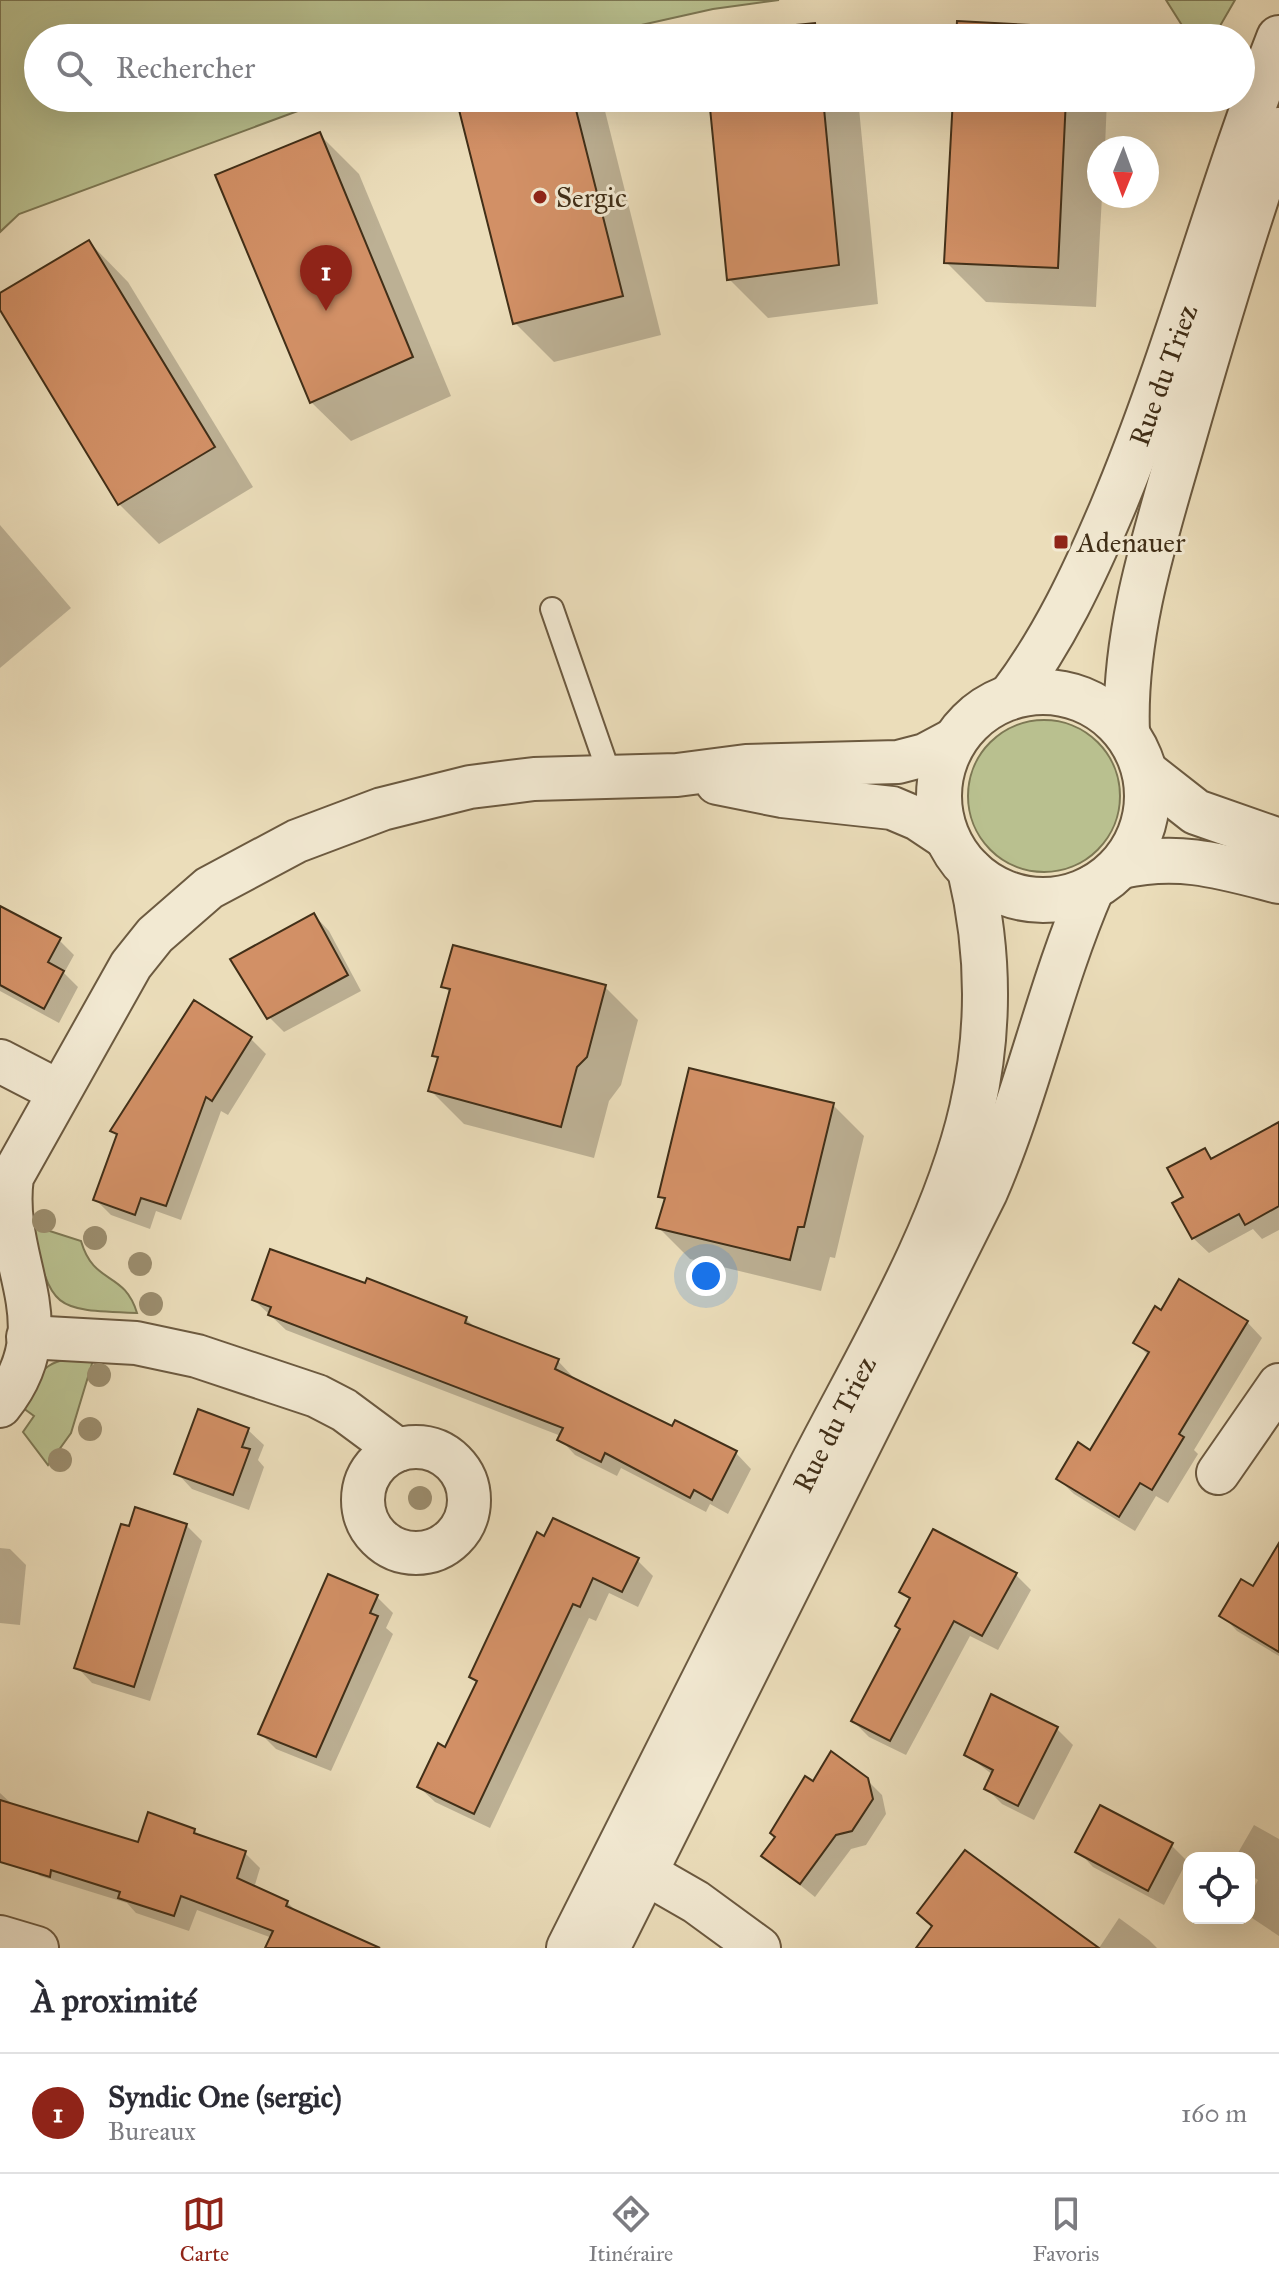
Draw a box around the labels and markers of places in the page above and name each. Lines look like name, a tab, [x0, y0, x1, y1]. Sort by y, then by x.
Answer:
place label: Sergic	[556, 180, 627, 215]
marker: Sergic	[531, 188, 549, 206]
pin: 1	[300, 245, 352, 311]
place label: Adenauer	[1076, 525, 1186, 560]
marker: Adenauer	[1052, 533, 1070, 551]

